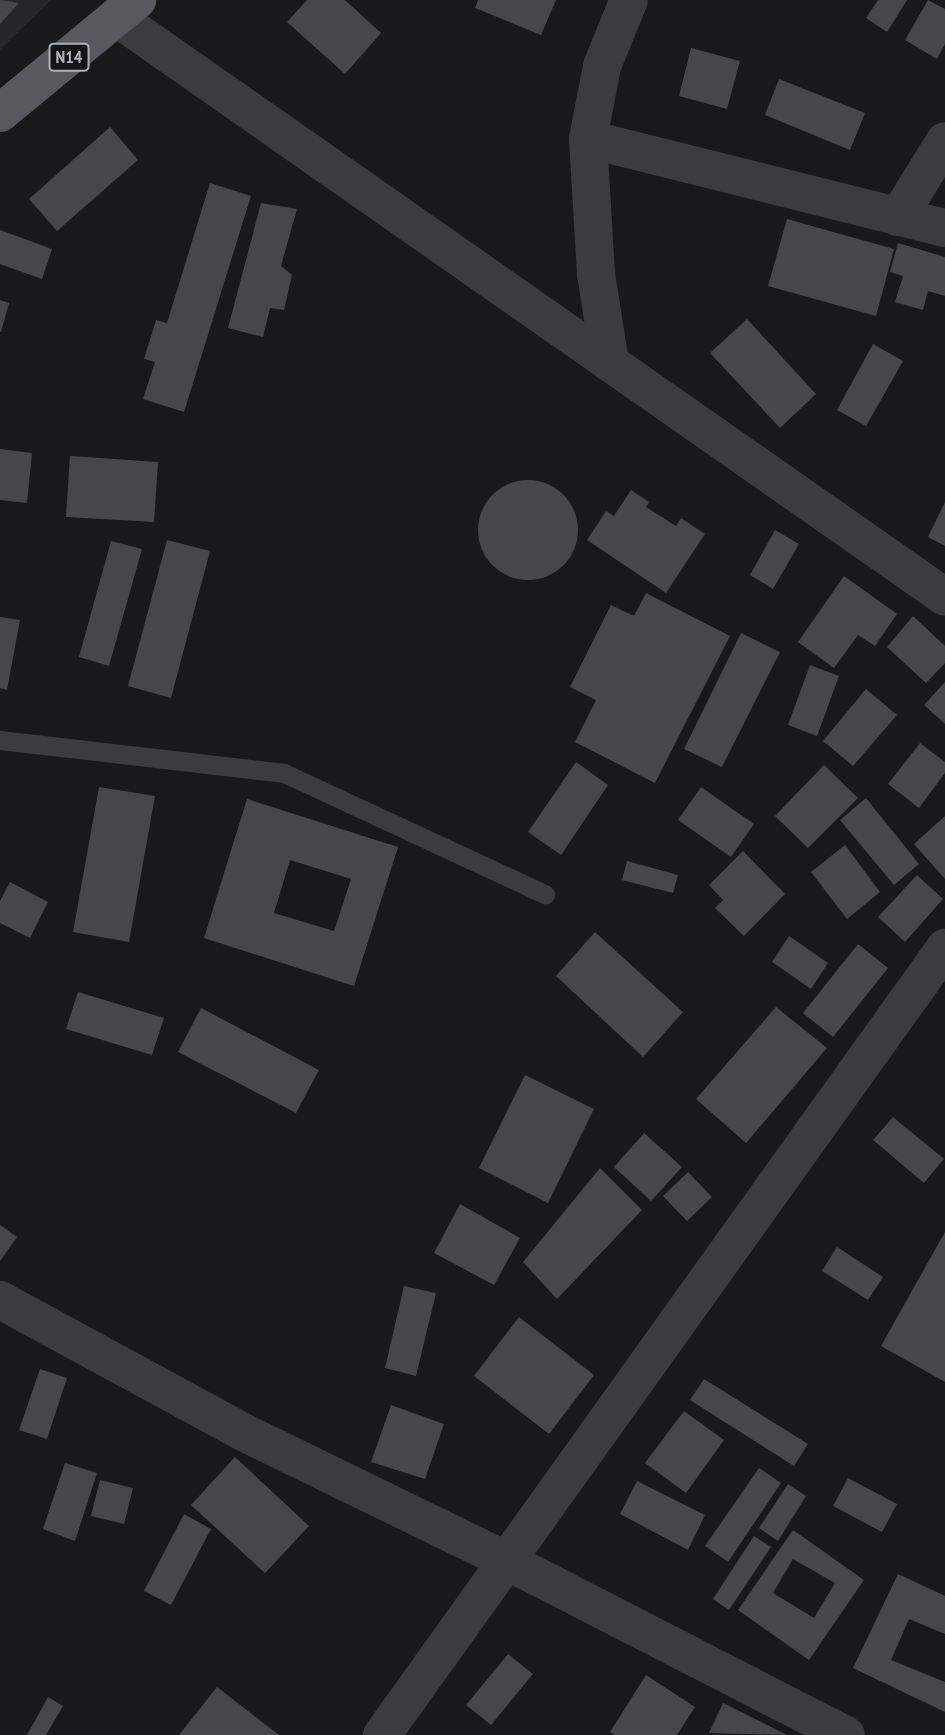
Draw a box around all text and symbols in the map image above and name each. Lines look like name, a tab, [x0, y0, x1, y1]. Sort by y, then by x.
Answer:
road number: N14	[48, 42, 90, 72]

